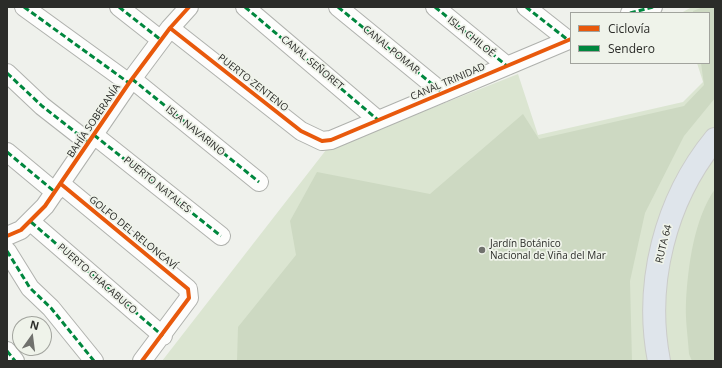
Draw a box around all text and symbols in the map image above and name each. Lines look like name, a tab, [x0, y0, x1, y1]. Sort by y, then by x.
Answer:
legend	[570, 12, 710, 64]
street label: ISLA CHILOÉ	[445, 14, 497, 60]
text: Ciclovía	[608, 20, 650, 37]
street label: CANAL POMAR	[360, 23, 422, 77]
street label: CANAL SEÑORET	[278, 33, 346, 93]
text: Sendero	[608, 40, 655, 57]
street label: PUERTO ZENTENO	[215, 52, 291, 114]
street label: CANAL TRINIDAD	[409, 61, 487, 103]
street label: BAHÍA SOBERANÍA	[65, 82, 123, 160]
street label: ISLA NAVARINO	[163, 103, 227, 159]
street label: PUERTO NATALES	[121, 154, 193, 216]
street label: GOLFO DEL RELONCAVÍ	[86, 194, 180, 272]
street label: RUTA 64	[653, 223, 675, 265]
place label: Jardín Botánico Nacional de Viña del Mar	[490, 238, 606, 262]
street label: PUERTO CHACABUCO	[55, 241, 139, 317]
marker: Jardín Botánico Nacional de Viña del Mar	[477, 245, 487, 255]
north arrow	[12, 316, 52, 356]
text: N	[29, 316, 41, 333]

